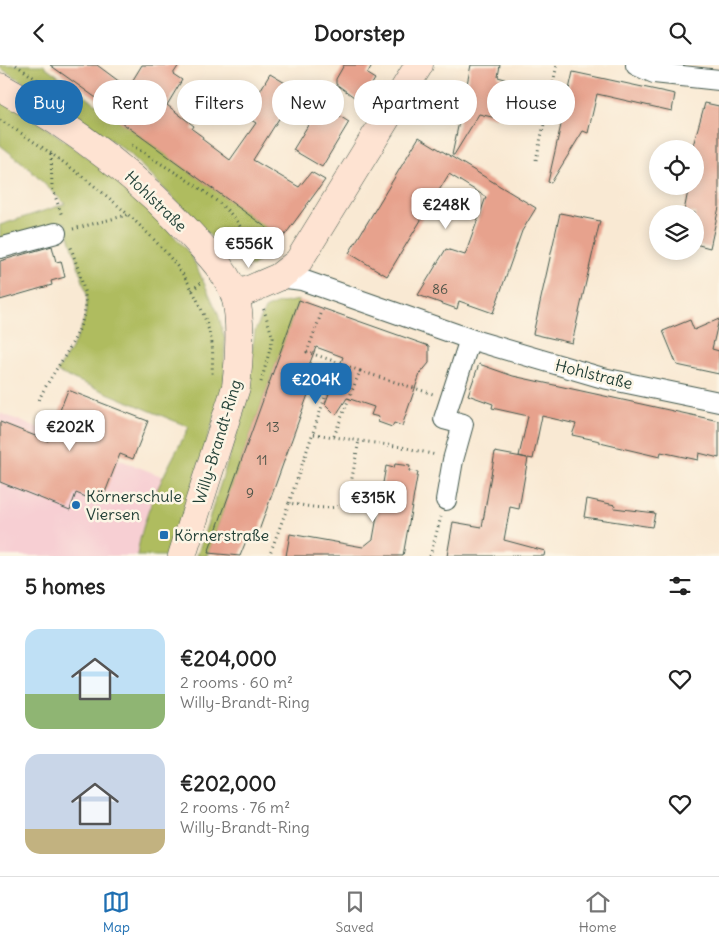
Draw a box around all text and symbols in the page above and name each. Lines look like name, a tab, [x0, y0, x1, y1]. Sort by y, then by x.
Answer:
icon: back	[25, 19, 53, 47]
text: Doorstep	[314, 19, 405, 47]
icon: search	[666, 19, 694, 47]
chip: Buy	[15, 80, 83, 125]
chip: Rent	[93, 80, 167, 125]
chip: Filters	[177, 80, 262, 125]
chip: New	[272, 80, 344, 125]
chip: Apartment	[354, 80, 477, 125]
chip: House	[487, 80, 575, 125]
map controls	[649, 140, 704, 260]
button: locate	[649, 140, 704, 195]
street label: Hohlstraße	[121, 166, 191, 236]
pin: €248K	[411, 187, 481, 230]
text: €248K	[422, 194, 470, 214]
button: layers	[649, 205, 704, 260]
pin: €556K	[214, 227, 284, 269]
text: €556K	[225, 233, 273, 253]
house number: 86	[432, 280, 448, 298]
street label: Hohlstraße	[553, 355, 635, 393]
pin: €204K	[281, 363, 351, 405]
text: €204K	[292, 369, 340, 389]
street label: Willy-Brandt-Ring	[188, 377, 246, 507]
pin: €202K	[35, 409, 105, 452]
text: €202K	[46, 416, 94, 436]
house number: 13	[266, 418, 280, 436]
house number: 11	[256, 451, 268, 469]
pin: €315K	[338, 481, 408, 523]
house number: 9	[246, 484, 254, 502]
place label: Körnerschule Viersen	[86, 486, 182, 524]
text: €315K	[351, 487, 395, 507]
marker: Körnerschule Viersen	[70, 499, 82, 511]
place label: Körnerstraße	[174, 525, 269, 545]
marker: Körnerstraße	[158, 529, 170, 541]
icon: filters	[666, 572, 694, 600]
text: 5 homes	[25, 573, 105, 600]
text: €204,000	[180, 645, 277, 672]
icon: home	[65, 649, 125, 709]
icon: heart	[666, 665, 694, 693]
text: 2 rooms · 60 m²	[180, 672, 293, 692]
text: Willy-Brandt-Ring	[180, 692, 310, 712]
text: €202,000	[180, 770, 276, 797]
icon: home	[65, 774, 125, 834]
icon: heart	[666, 790, 694, 818]
text: 2 rooms · 76 m²	[180, 797, 290, 817]
text: Willy-Brandt-Ring	[180, 817, 310, 837]
tab: Map	[102, 888, 130, 936]
tab: Saved	[335, 888, 374, 936]
tab: Home	[579, 888, 616, 936]

